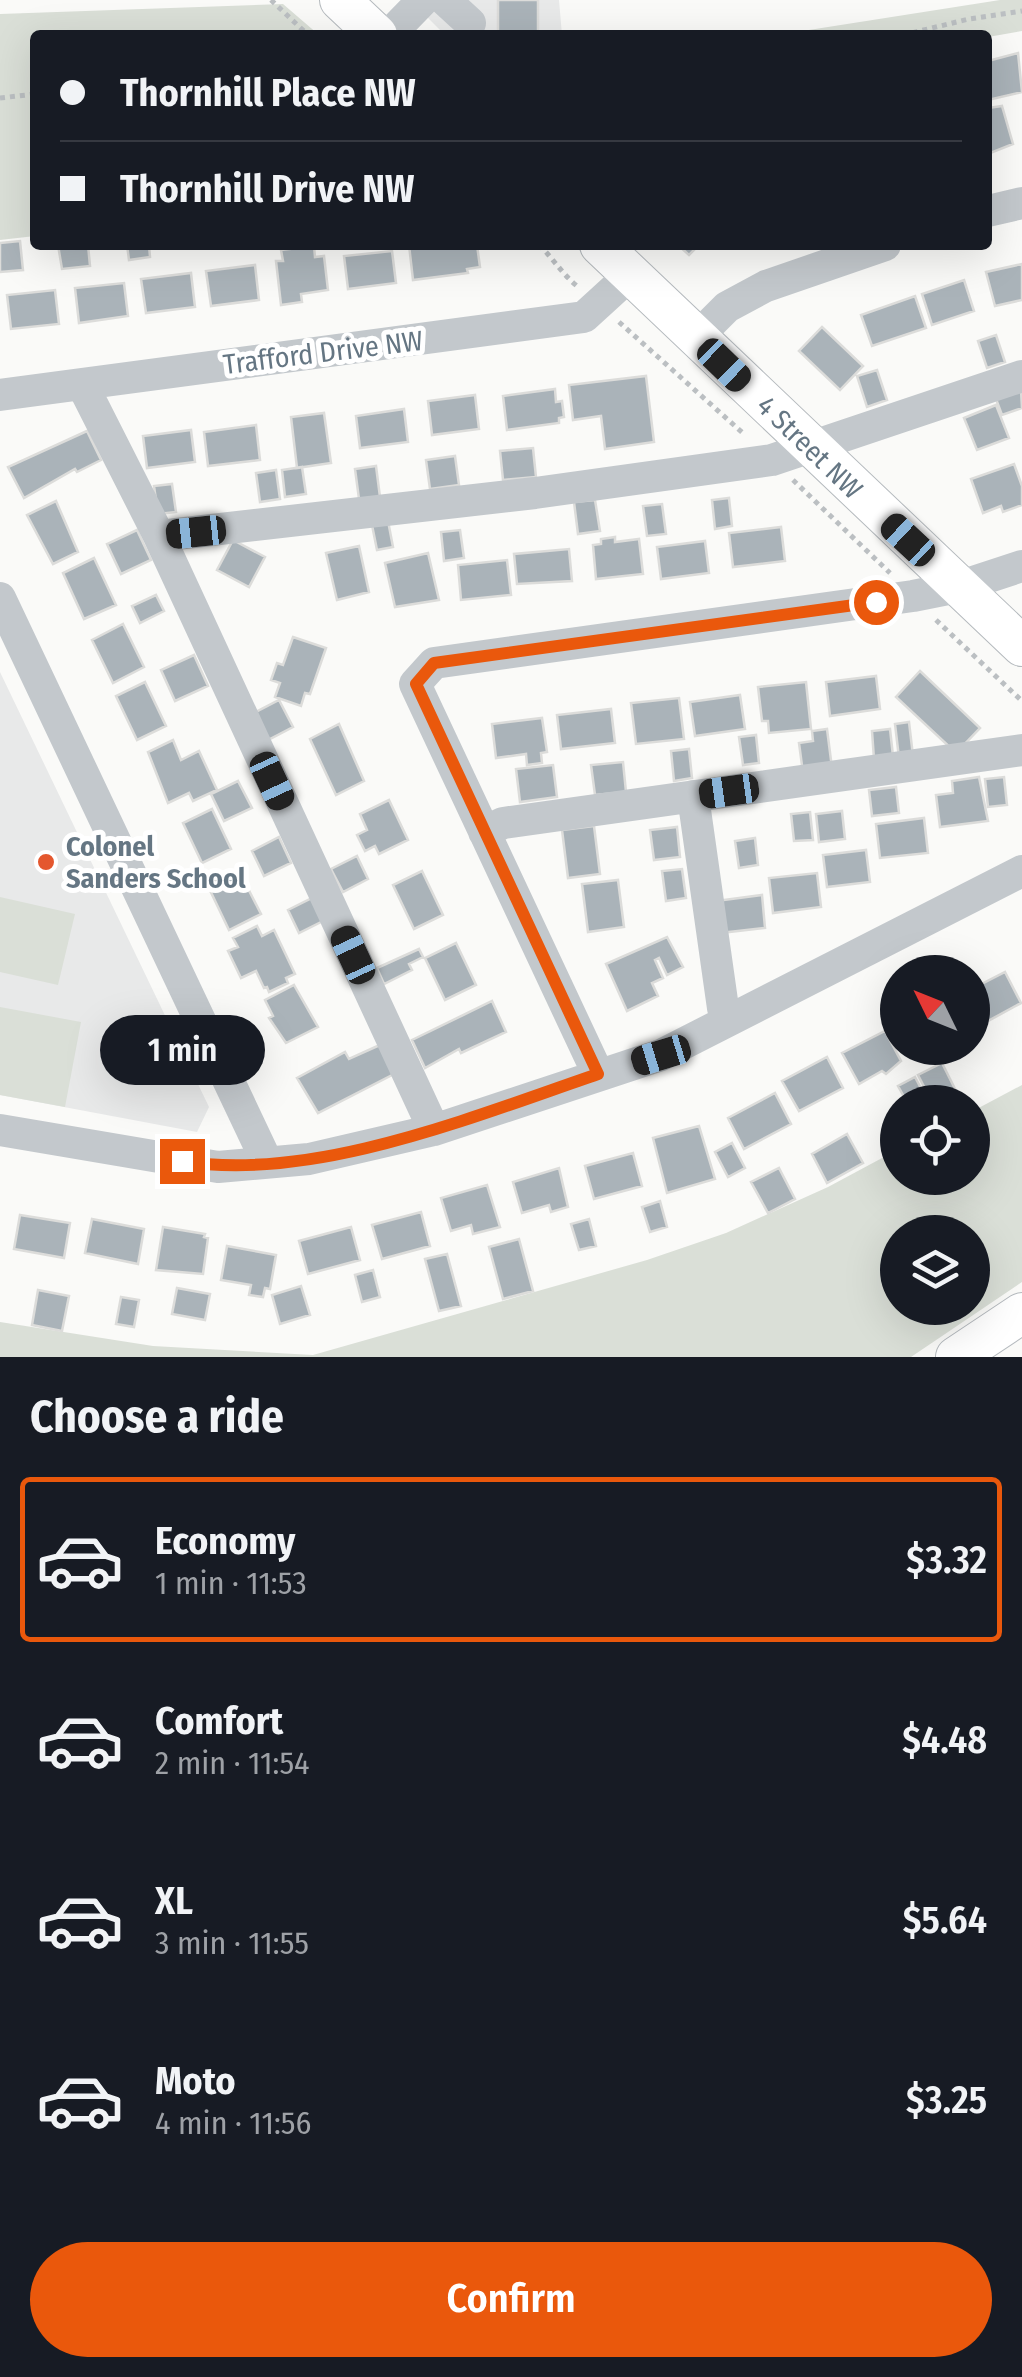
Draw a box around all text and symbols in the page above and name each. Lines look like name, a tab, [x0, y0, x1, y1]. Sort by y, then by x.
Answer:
text: Thornhill Place NW	[120, 70, 416, 116]
text: Thornhill Drive NW	[120, 166, 414, 212]
street label: Trafford Drive NW	[221, 324, 425, 381]
car	[692, 333, 756, 397]
street label: 4 Street NW	[750, 389, 869, 506]
car	[876, 509, 940, 571]
car	[165, 514, 227, 550]
route start	[854, 580, 899, 625]
car	[246, 747, 298, 815]
car	[697, 772, 761, 810]
place label: Colonel Sanders School	[66, 830, 246, 895]
marker: Colonel Sanders School	[35, 851, 57, 873]
car	[327, 921, 379, 989]
north arrow	[880, 955, 990, 1065]
map controls	[880, 955, 990, 1325]
callout: 1 min	[100, 1016, 264, 1086]
text: 1 min	[148, 1031, 217, 1069]
car	[628, 1032, 694, 1078]
button: locate	[880, 1085, 990, 1195]
route end	[160, 1139, 205, 1184]
button: layers	[880, 1215, 990, 1325]
text: Choose a ride	[30, 1390, 284, 1444]
icon: car	[35, 1515, 125, 1605]
text: Economy	[155, 1518, 295, 1564]
text: $3.32	[906, 1537, 987, 1583]
text: 1 min · 11:53	[155, 1564, 307, 1602]
icon: car	[35, 1695, 125, 1785]
text: Comfort	[155, 1698, 283, 1744]
text: $4.48	[902, 1717, 987, 1763]
text: 2 min · 11:54	[155, 1744, 310, 1782]
icon: car	[35, 1875, 125, 1965]
text: XL	[155, 1878, 193, 1924]
text: $5.64	[903, 1897, 987, 1943]
text: 3 min · 11:55	[155, 1924, 309, 1962]
icon: car	[35, 2055, 125, 2145]
text: Moto	[155, 2058, 236, 2104]
text: $3.25	[906, 2077, 987, 2123]
text: 4 min · 11:56	[155, 2104, 311, 2142]
button: Confirm	[30, 2242, 992, 2357]

